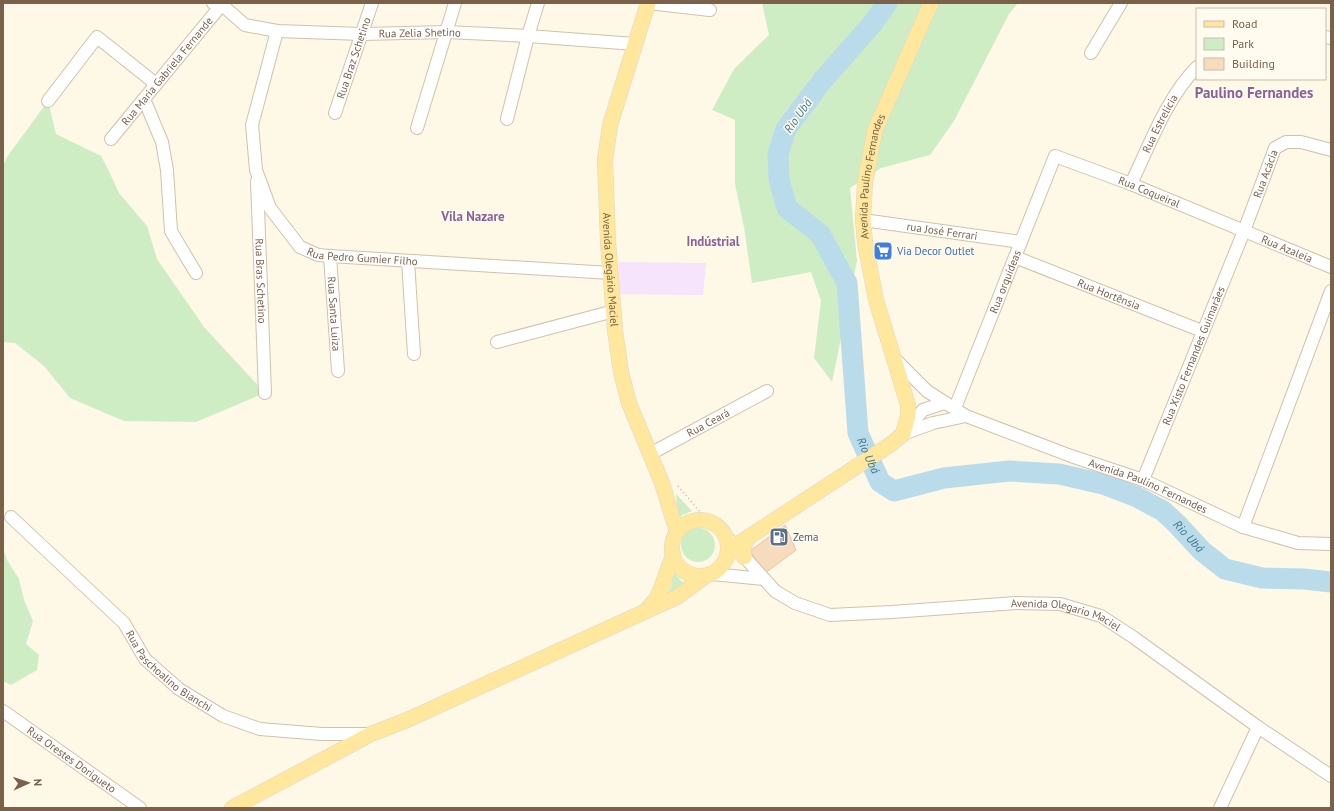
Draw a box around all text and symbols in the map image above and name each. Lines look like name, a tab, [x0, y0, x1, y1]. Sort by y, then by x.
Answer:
legend	[1196, 8, 1326, 80]
street label: Rua Maria Gabriela Fernande	[118, 14, 216, 128]
street label: Rua Braz Schetino	[333, 15, 374, 101]
text: Road	[1232, 16, 1257, 31]
street label: Rua Zelia Shetino	[378, 25, 461, 41]
text: Park	[1232, 36, 1254, 51]
text: Building	[1232, 56, 1275, 71]
district label: Paulino Fernandes	[1195, 83, 1313, 102]
street label: Rua Estrelícia	[1139, 92, 1181, 155]
water label: Rio Ubá	[780, 96, 815, 136]
street label: Avenida Paulino Fernandes	[856, 111, 888, 240]
street label: Rua Acácia	[1250, 147, 1281, 200]
street label: Rua Coqueiral	[1117, 173, 1183, 211]
district label: Vila Nazare	[440, 208, 505, 225]
street label: Avenida Olegário Maciel	[600, 212, 622, 328]
street label: rua José Ferrari	[906, 219, 979, 243]
street label: Rua Azaleia	[1259, 232, 1315, 266]
district label: Indústrial	[686, 233, 740, 250]
street label: Rua Bras Schetino	[252, 238, 269, 324]
supermarket icon: Via Decor Outlet	[872, 240, 894, 262]
street label: Rua Pedro Gumier Filho	[305, 244, 418, 268]
place label: Via Decor Outlet	[896, 244, 975, 258]
street label: Rua orquídeas	[986, 248, 1024, 315]
street label: Rua Hortênsia	[1075, 275, 1142, 313]
street label: Rua Santa Luiza	[324, 276, 344, 352]
street label: Rua Xisto Fernandes Guimarães	[1159, 284, 1228, 427]
street label: Rua Ceará	[684, 405, 732, 440]
water label: Rio Ubá	[854, 435, 883, 476]
street label: Avenida Paulino Fernandes	[1087, 455, 1210, 516]
water label: Rio Ubá	[1170, 517, 1208, 555]
fuel station icon: Zema	[768, 526, 790, 548]
place label: Zema	[793, 530, 818, 544]
street label: Avenida Olegario Maciel	[1010, 596, 1124, 634]
street label: Rua Paschoalino Bianchi	[123, 628, 215, 715]
street label: Rua Orestes Dorigueto	[24, 723, 119, 796]
north arrow	[8, 763, 48, 803]
text: N	[31, 778, 45, 786]

